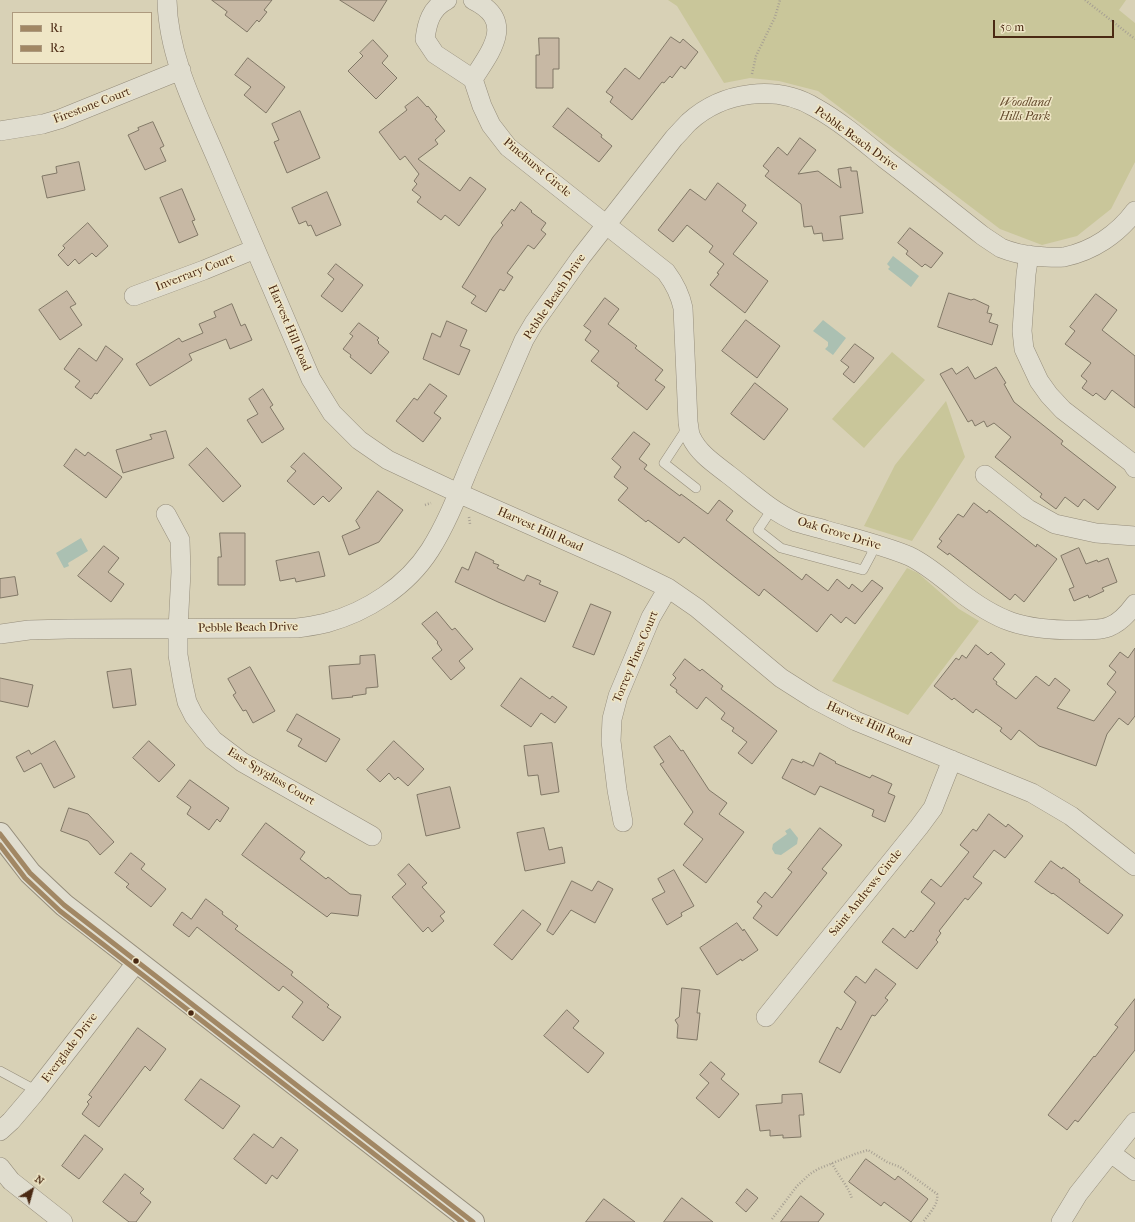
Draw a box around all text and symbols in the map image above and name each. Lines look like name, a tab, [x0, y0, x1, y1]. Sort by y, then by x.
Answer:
legend	[12, 12, 152, 64]
scale bar	[995, 12, 1116, 38]
text: 50 m	[1000, 20, 1024, 34]
text: R1	[50, 21, 63, 35]
text: R2	[50, 41, 65, 55]
street label: Firestone Court	[51, 85, 133, 127]
park label: Woodland Hills Park	[1000, 96, 1050, 124]
street label: Pebble Beach Drive	[811, 104, 901, 174]
street label: Pinehurst Circle	[500, 135, 574, 201]
street label: Inverrary Court	[154, 251, 236, 295]
street label: Pebble Beach Drive	[521, 251, 589, 343]
street label: Harvest Hill Road	[264, 283, 314, 373]
street label: Harvest Hill Road	[495, 505, 585, 555]
street label: Oak Grove Drive	[795, 514, 883, 554]
street label: Torrey Pines Court	[610, 609, 662, 705]
street label: Pebble Beach Drive	[198, 620, 298, 636]
street label: Harvest Hill Road	[824, 699, 914, 749]
street label: East Spyglass Court	[225, 745, 317, 809]
street label: Saint Andrews Circle	[826, 846, 906, 940]
unlabelled marker	[131, 956, 141, 966]
unlabelled marker	[186, 1008, 196, 1018]
street label: Everglade Drive	[39, 1010, 101, 1086]
north arrow	[12, 1170, 52, 1210]
text: N	[32, 1172, 47, 1188]

